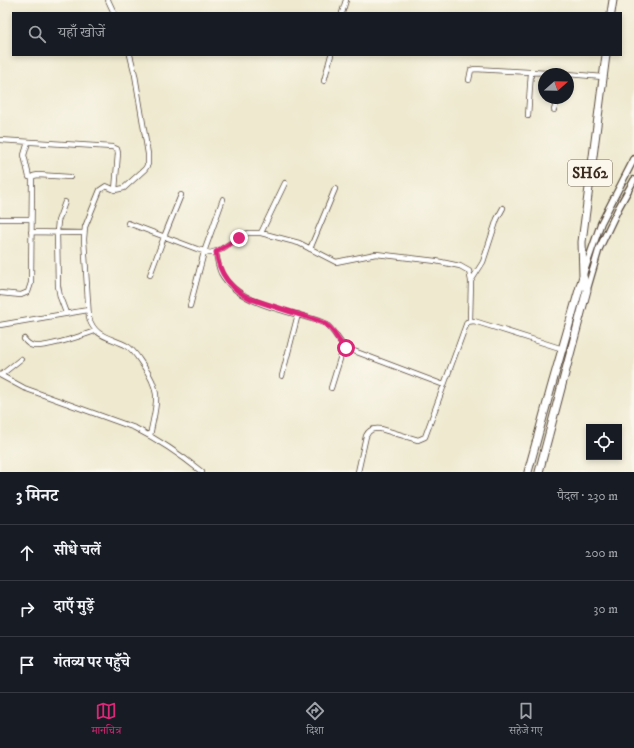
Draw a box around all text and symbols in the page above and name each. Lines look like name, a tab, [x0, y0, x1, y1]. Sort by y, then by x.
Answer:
search box	[12, 12, 622, 56]
icon: search	[26, 23, 48, 45]
text: यहाँ खोजें	[58, 23, 105, 42]
north arrow	[538, 68, 574, 104]
road number: SH62	[568, 160, 612, 186]
route end	[230, 229, 248, 247]
route start	[337, 339, 355, 357]
map controls	[586, 424, 622, 460]
button: locate	[586, 424, 622, 460]
text: 3 मिनट	[16, 485, 58, 507]
text: पैदल · 230 m	[557, 488, 618, 504]
text: सीधे चलें	[54, 541, 101, 560]
icon: ahead	[16, 542, 38, 564]
text: 200 m	[585, 545, 618, 561]
text: दाएँ मुड़ें	[54, 597, 94, 616]
icon: right	[16, 598, 38, 620]
text: 30 m	[594, 601, 618, 617]
text: गंतव्य पर पहुँचे	[54, 653, 130, 672]
icon: arrive	[16, 654, 38, 676]
tab: मानचित्र	[91, 700, 121, 741]
tab: दिशा	[304, 700, 326, 741]
tab: सहेजे गए	[509, 700, 543, 741]

